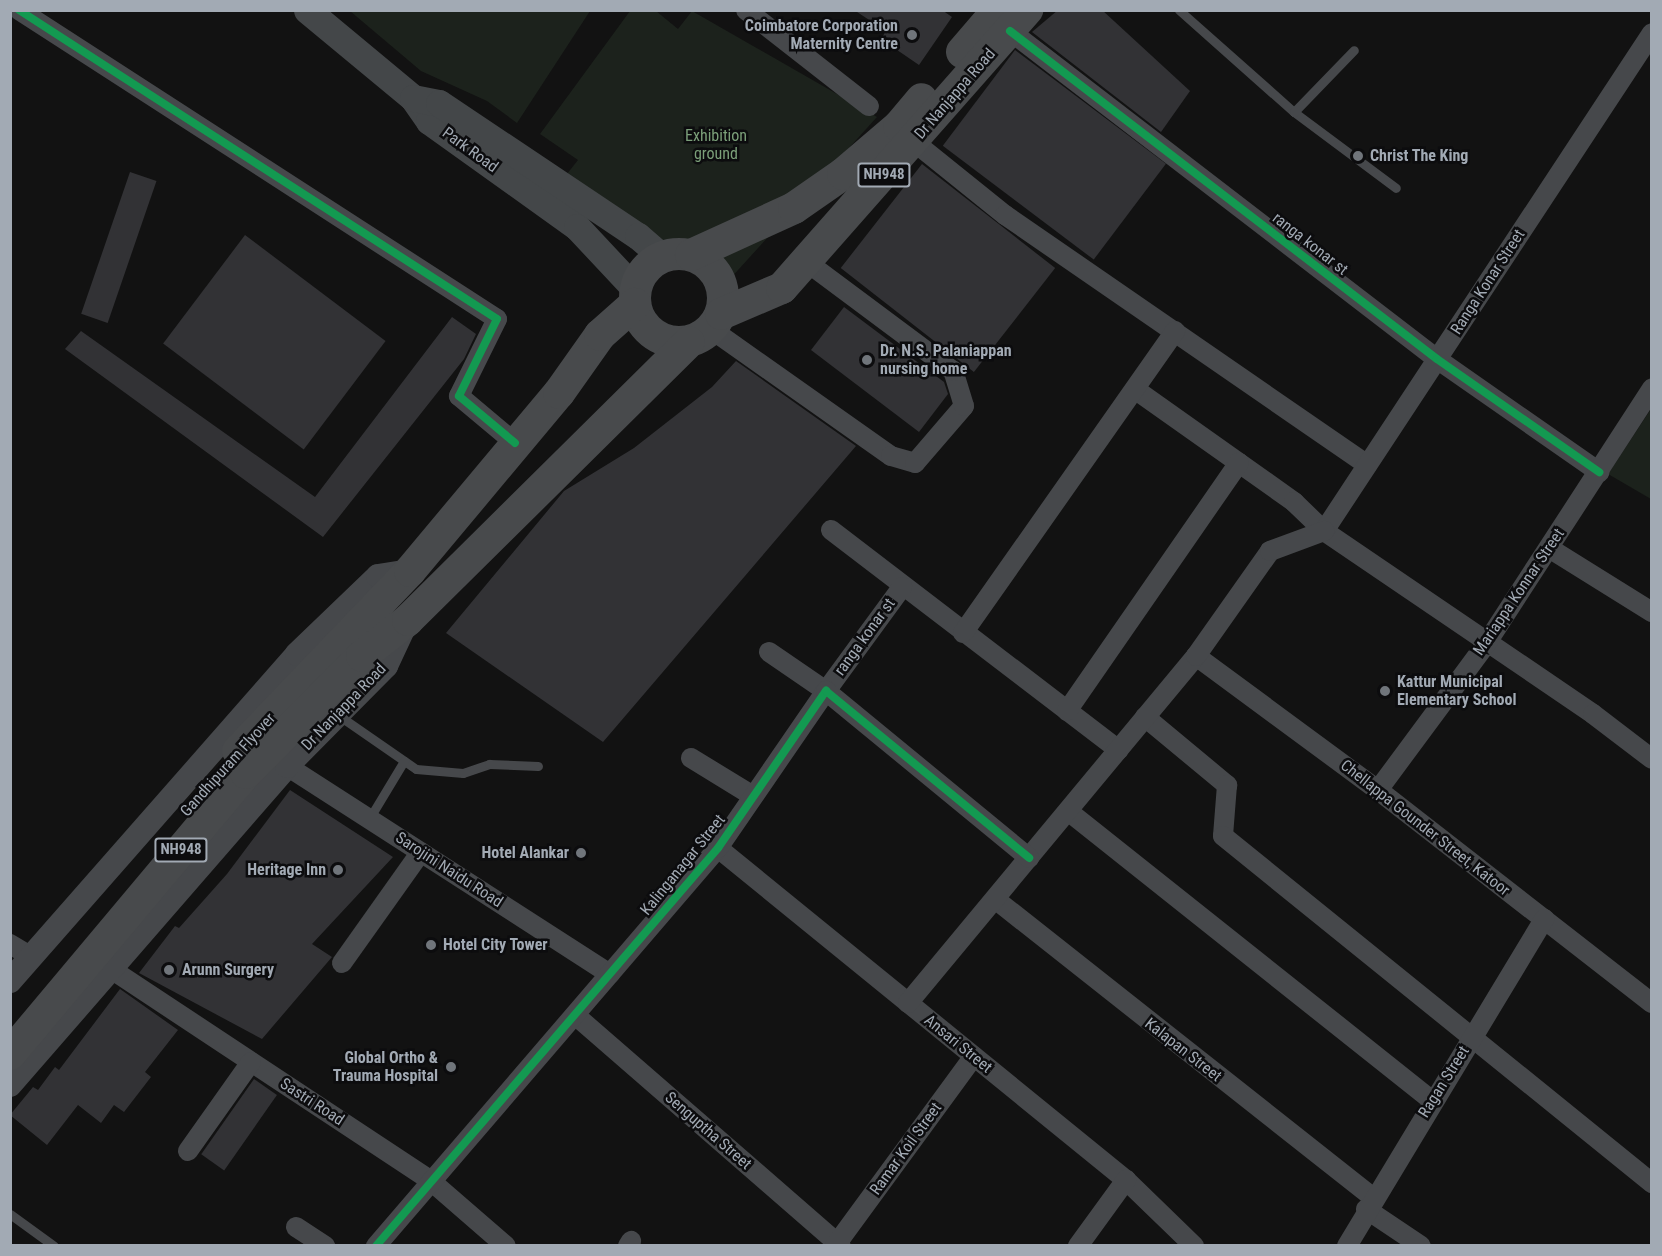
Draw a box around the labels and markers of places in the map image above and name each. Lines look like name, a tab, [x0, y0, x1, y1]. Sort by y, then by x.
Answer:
place label: Coimbatore Corporation Maternity Centre	[745, 16, 898, 54]
marker: Coimbatore Corporation Maternity Centre	[903, 26, 921, 44]
place label: Christ The King	[1370, 146, 1469, 166]
marker: Christ The King	[1351, 149, 1365, 163]
place label: Dr. N.S. Palaniappan nursing home	[880, 341, 1012, 379]
marker: Dr. N.S. Palaniappan nursing home	[858, 351, 876, 369]
place label: Kattur Municipal Elementary School	[1397, 672, 1516, 710]
marker: Kattur Municipal Elementary School	[1378, 684, 1392, 698]
place label: Hotel Alankar	[481, 843, 569, 863]
marker: Hotel Alankar	[574, 846, 588, 860]
place label: Heritage Inn	[247, 860, 326, 880]
marker: Heritage Inn	[331, 863, 345, 877]
place label: Hotel City Tower	[443, 935, 548, 955]
marker: Hotel City Tower	[424, 938, 438, 952]
place label: Arunn Surgery	[182, 960, 274, 980]
marker: Arunn Surgery	[160, 961, 178, 979]
place label: Global Ortho & Trauma Hospital	[333, 1048, 438, 1086]
marker: Global Ortho & Trauma Hospital	[442, 1058, 460, 1076]

